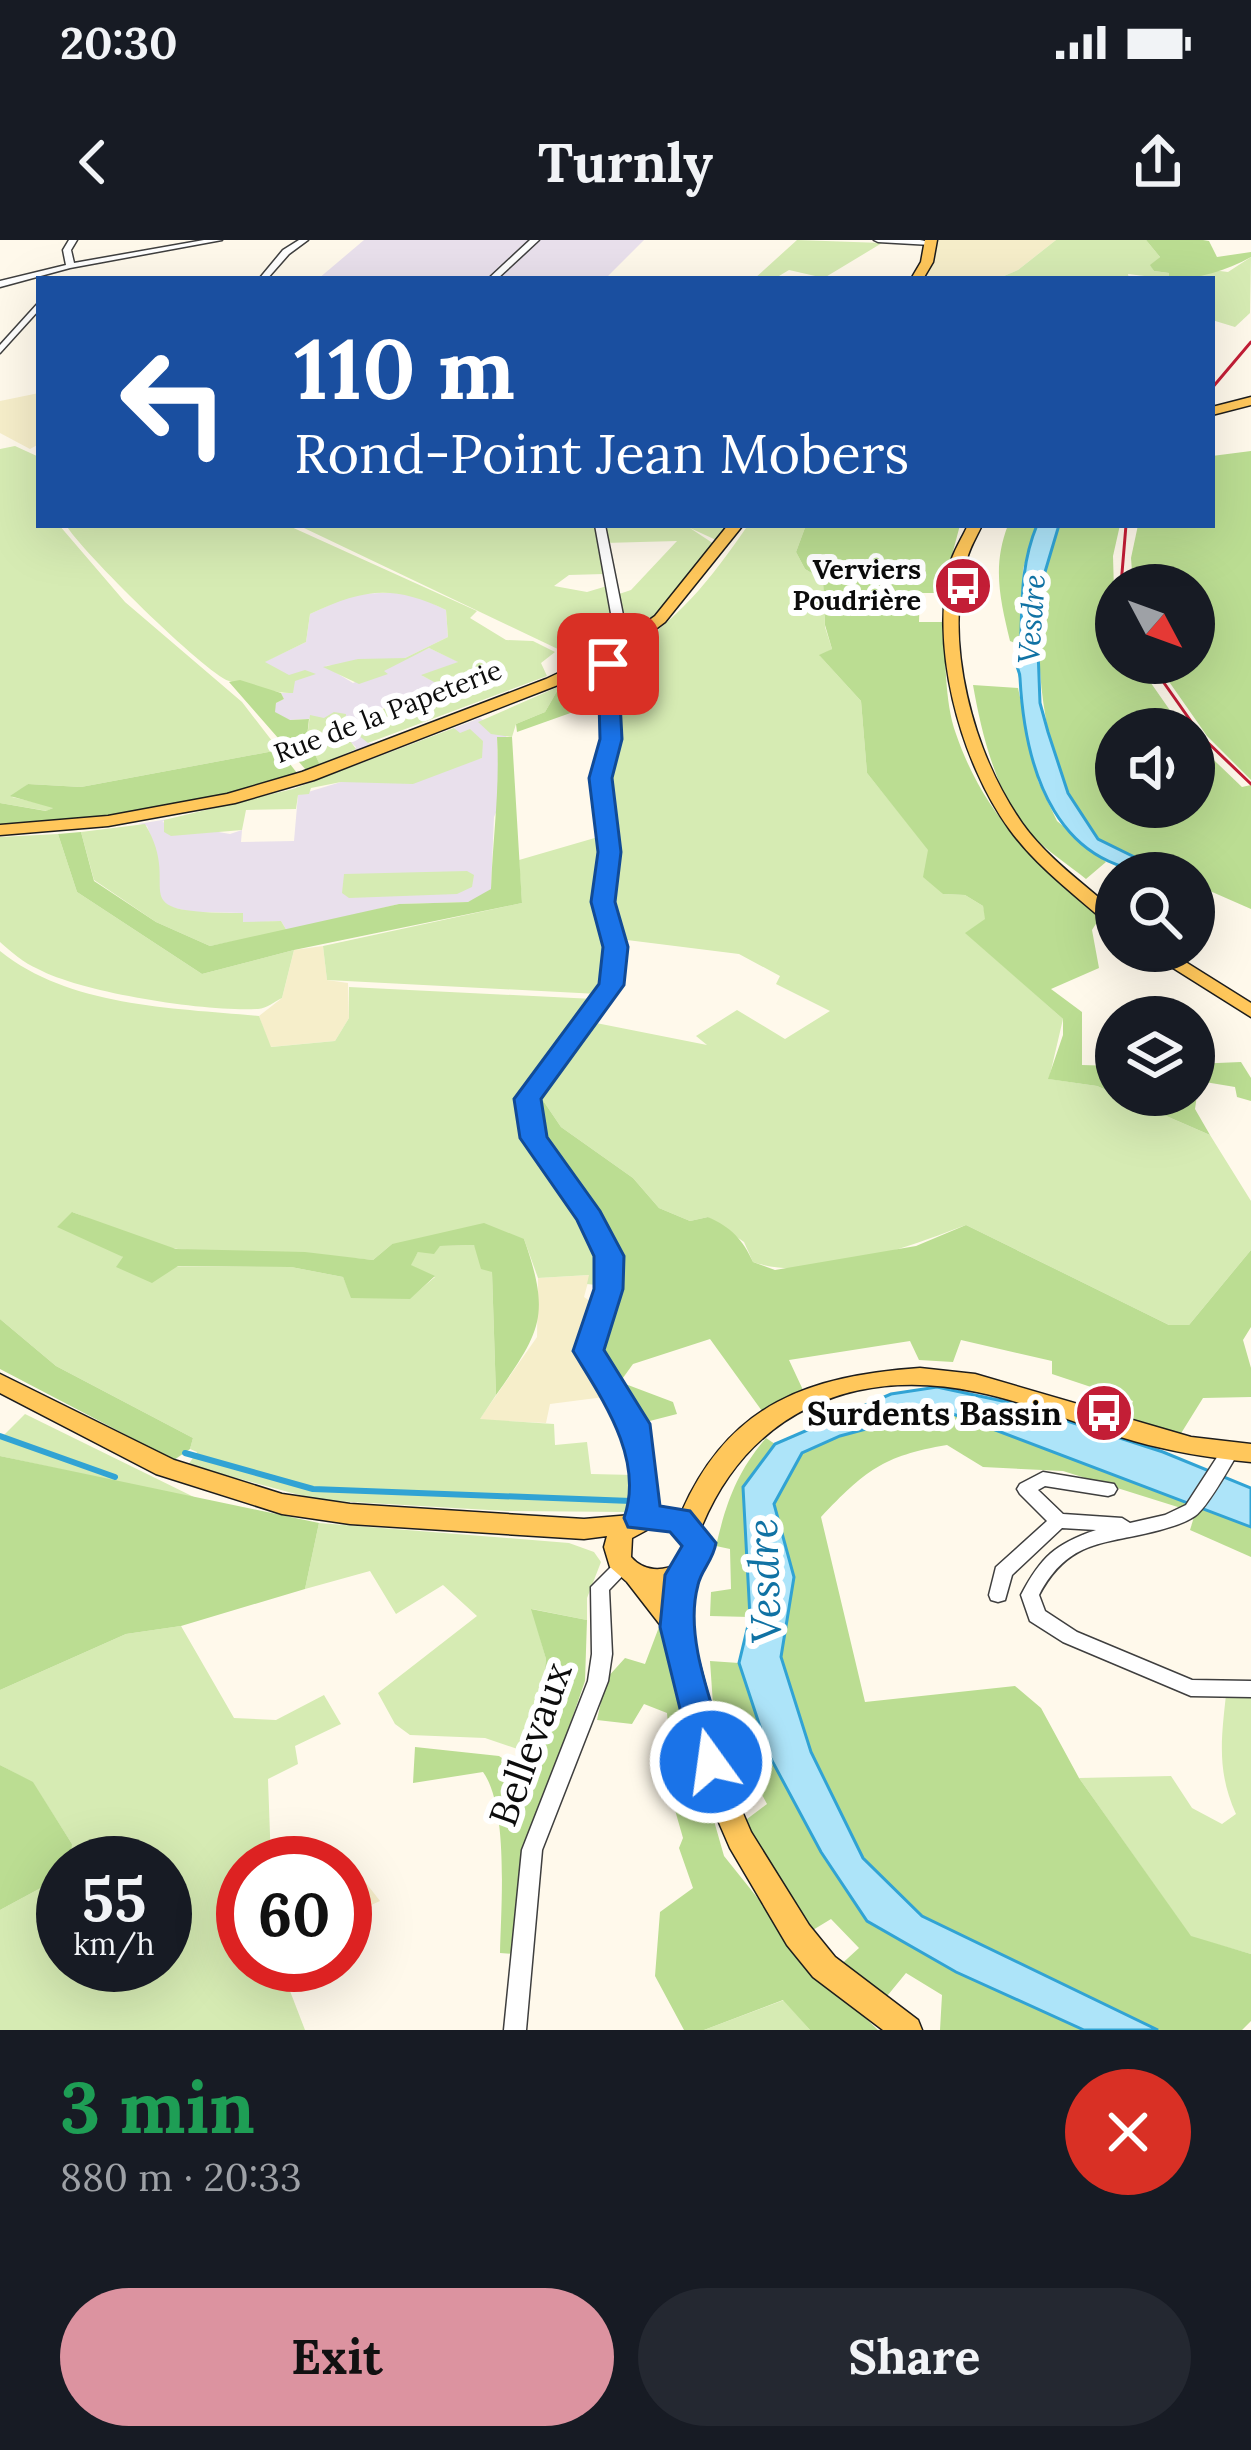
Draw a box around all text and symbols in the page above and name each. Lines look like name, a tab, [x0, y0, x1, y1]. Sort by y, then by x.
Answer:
text: 20:30	[60, 14, 178, 71]
text: Turnly	[538, 128, 713, 197]
icon: back	[60, 129, 126, 195]
icon: share	[1125, 129, 1191, 195]
text: 110 m	[294, 314, 515, 422]
icon: left	[96, 324, 252, 480]
text: Rond-Point Jean Mobers	[294, 419, 909, 488]
place label: Verviers Poudrière	[793, 552, 921, 617]
bus stop icon: Verviers Poudrière	[932, 555, 994, 617]
north arrow	[1095, 564, 1215, 684]
map controls	[1095, 564, 1215, 1116]
water label: Vesdre	[1009, 573, 1053, 665]
pin	[557, 613, 659, 715]
icon: arrive	[575, 631, 641, 697]
street label: Rue de la Papeterie	[269, 652, 506, 770]
button: sound	[1095, 708, 1215, 828]
button: search	[1095, 852, 1215, 972]
button: layers	[1095, 996, 1215, 1116]
bus stop icon: Surdents Bassin	[1073, 1382, 1135, 1444]
place label: Surdents Bassin	[807, 1392, 1062, 1434]
water label: Vesdre	[735, 1517, 793, 1645]
street label: Bellevaux	[477, 1655, 583, 1833]
position arrow	[648, 1699, 774, 1825]
speed limit sign: 60	[216, 1836, 372, 1992]
text: 55	[82, 1861, 146, 1937]
text: km/h	[73, 1925, 155, 1963]
text: 3 min	[60, 2061, 255, 2153]
button: close	[1065, 2069, 1191, 2195]
text: 880 m · 20:33	[60, 2152, 302, 2202]
button: Exit	[60, 2288, 614, 2426]
button: Share	[638, 2288, 1191, 2426]

